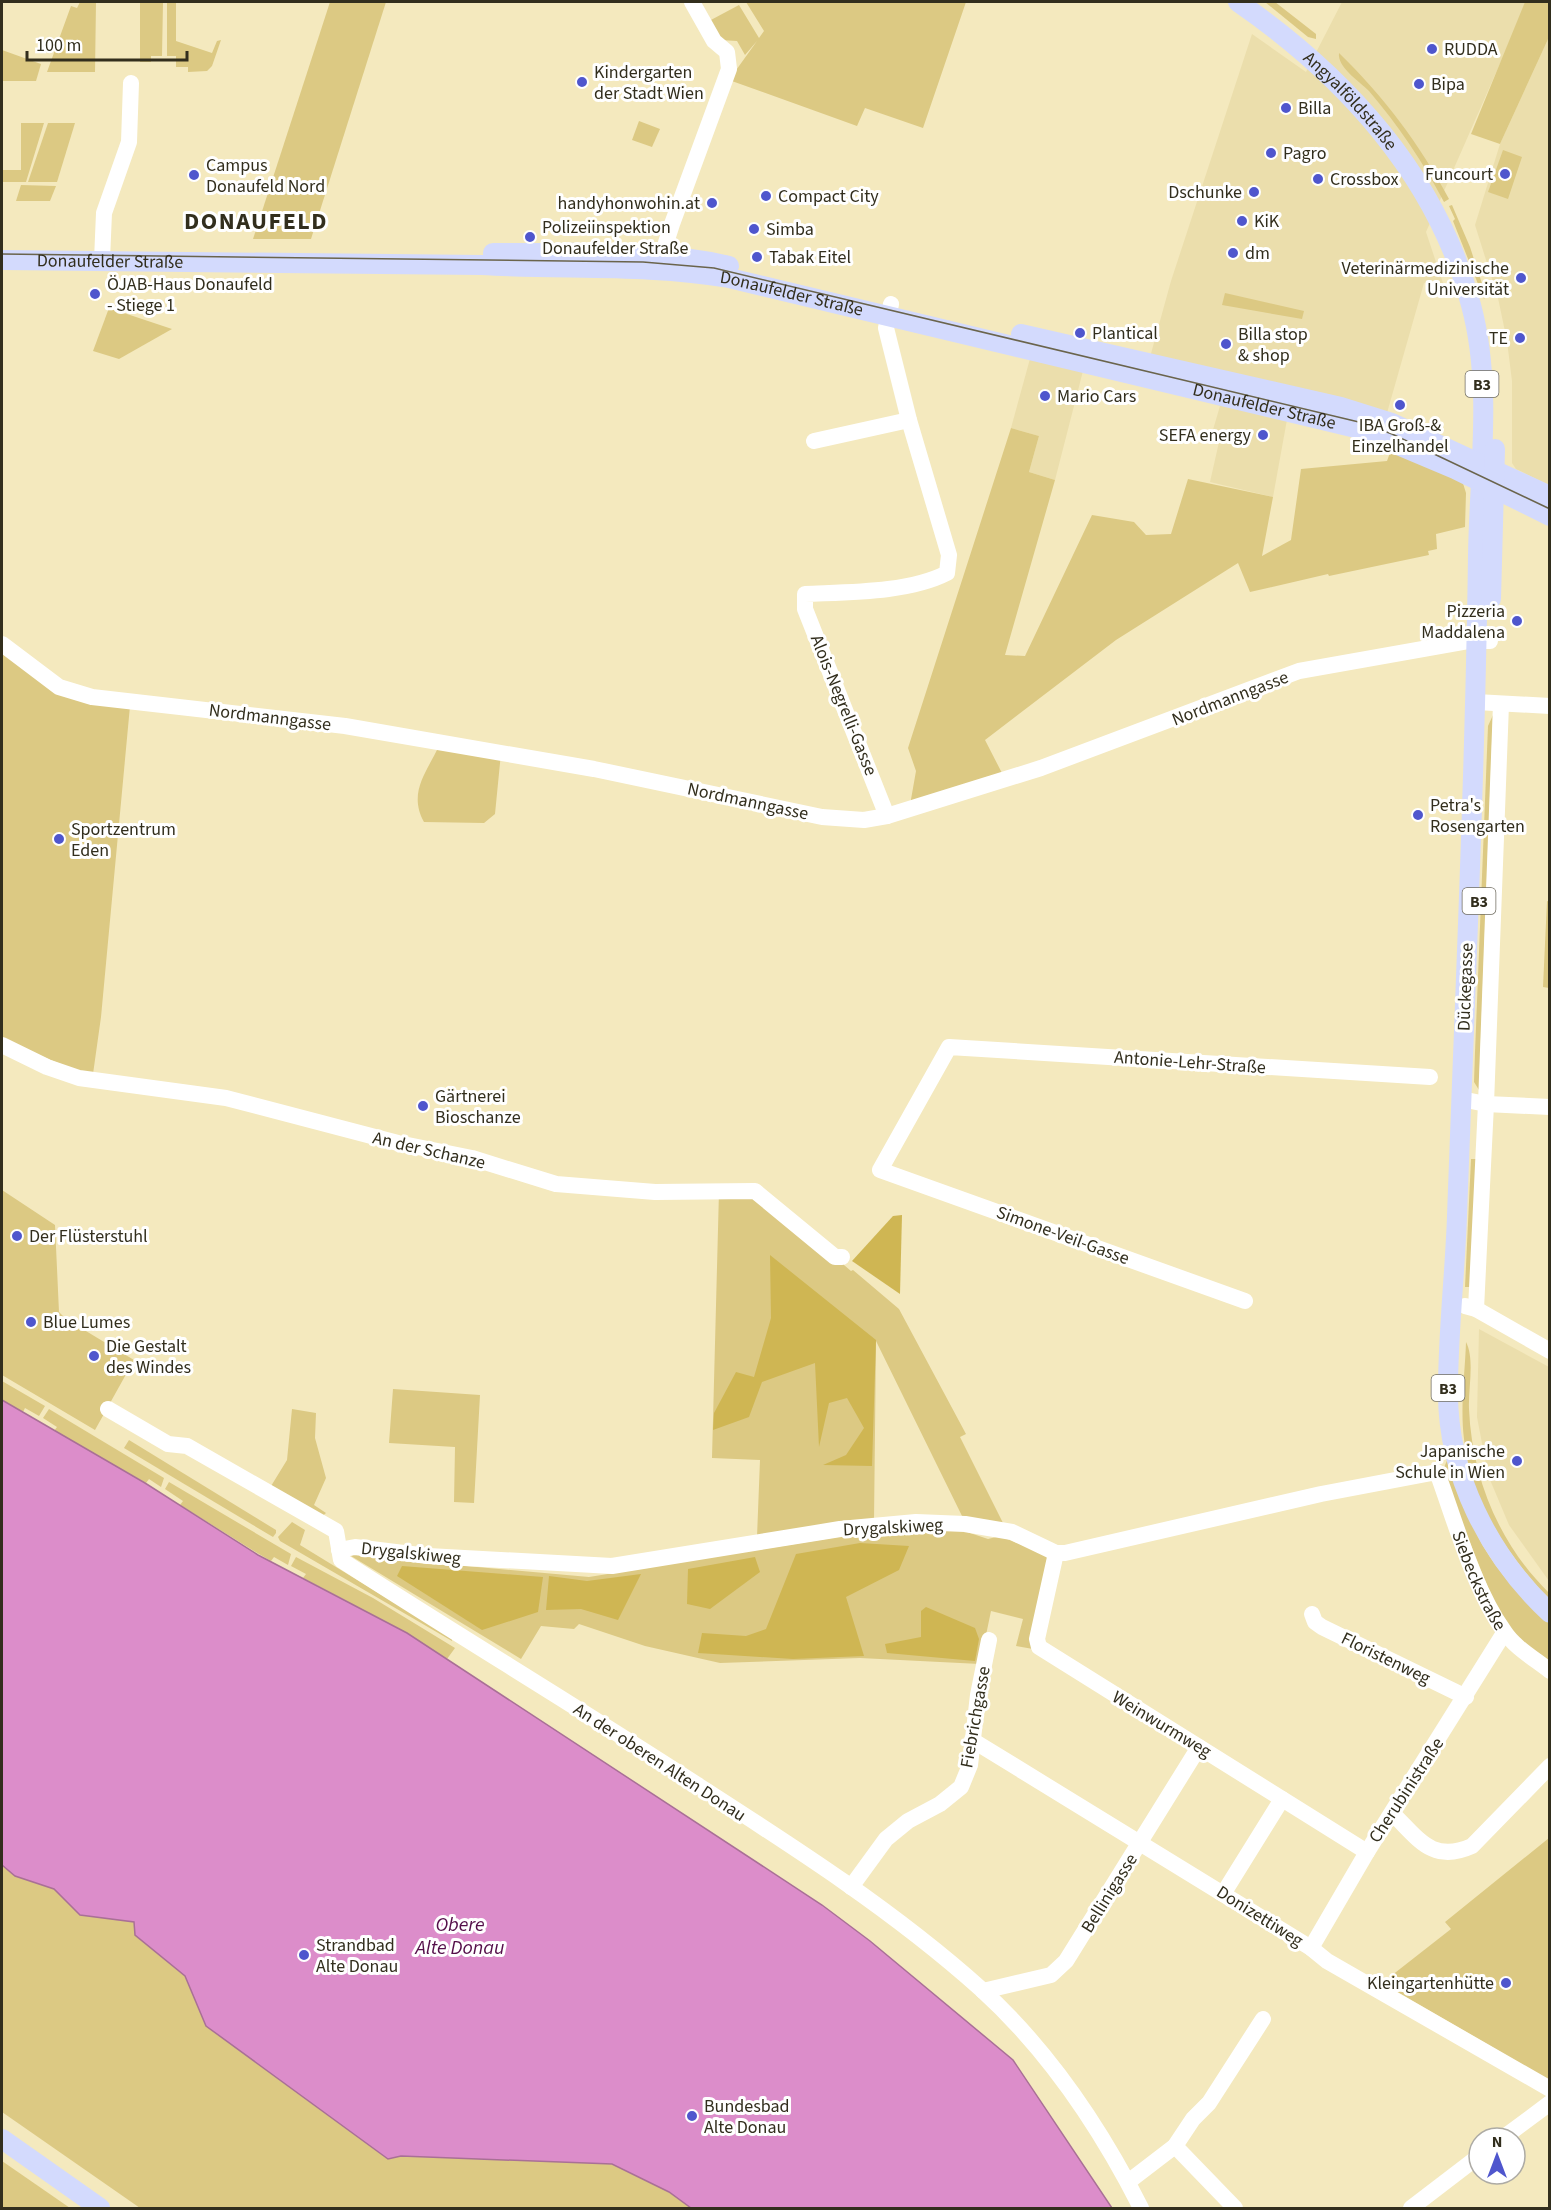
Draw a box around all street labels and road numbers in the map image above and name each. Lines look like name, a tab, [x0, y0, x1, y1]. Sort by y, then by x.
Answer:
street label: Angyalföldstraße	[1298, 46, 1403, 156]
street label: Donaufelder Straße	[37, 248, 183, 275]
street label: Donaufelder Straße	[718, 265, 866, 323]
road number: B3	[1466, 371, 1498, 397]
street label: Donaufelder Straße	[1190, 377, 1338, 436]
street label: Alois-Negrelli-Gasse	[804, 631, 883, 779]
street label: Nordmanngasse	[1168, 665, 1292, 732]
street label: Nordmanngasse	[207, 698, 333, 737]
street label: Nordmanngasse	[685, 776, 811, 827]
road number: B3	[1462, 888, 1496, 914]
street label: Dückegasse	[1451, 942, 1480, 1032]
street label: Antonie-Lehr-Straße	[1113, 1045, 1267, 1080]
street label: An der Schanze	[370, 1125, 488, 1176]
street label: Simone-Veil-Gasse	[993, 1200, 1133, 1271]
road number: B3	[1432, 1375, 1464, 1401]
street label: Drygalskiweg	[842, 1512, 944, 1543]
street label: Siebeckstraße	[1445, 1527, 1512, 1636]
street label: Drygalskiweg	[360, 1536, 462, 1571]
street label: Floristenweg	[1337, 1626, 1435, 1691]
street label: Fiebrichgasse	[954, 1664, 997, 1770]
street label: Weinwurmweg	[1107, 1685, 1216, 1764]
street label: An der oberen Alten Donau	[569, 1697, 751, 1828]
street label: Cherubinistraße	[1363, 1733, 1450, 1848]
street label: Bellinigasse	[1075, 1849, 1144, 1938]
street label: Donizettiweg	[1211, 1880, 1308, 1953]

